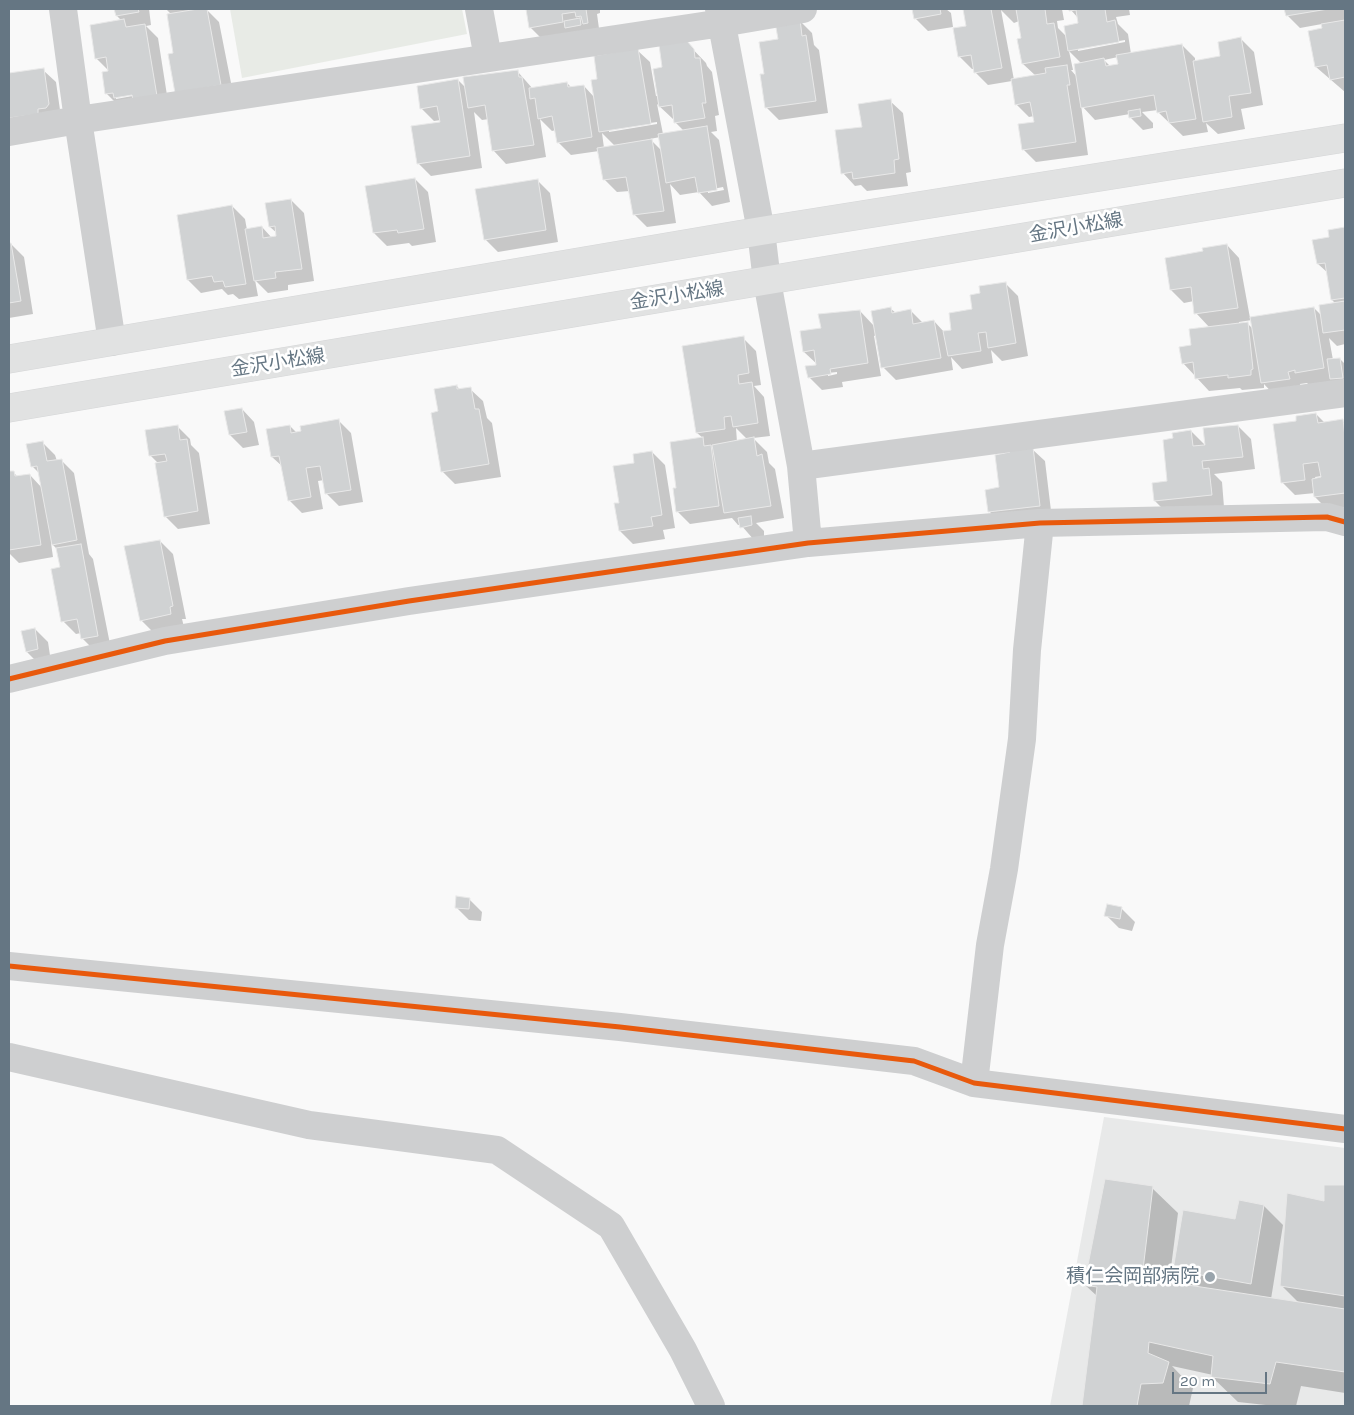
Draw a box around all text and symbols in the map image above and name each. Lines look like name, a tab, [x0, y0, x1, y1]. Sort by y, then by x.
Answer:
street label: 金沢小松線	[1027, 209, 1125, 247]
street label: 金沢小松線	[628, 277, 726, 315]
street label: 金沢小松線	[229, 344, 327, 382]
place label: 積仁会岡部病院	[1066, 1266, 1199, 1288]
marker: 積仁会岡部病院	[1203, 1270, 1217, 1284]
scale bar	[1174, 1362, 1269, 1394]
text: 20 m	[1180, 1372, 1215, 1390]

